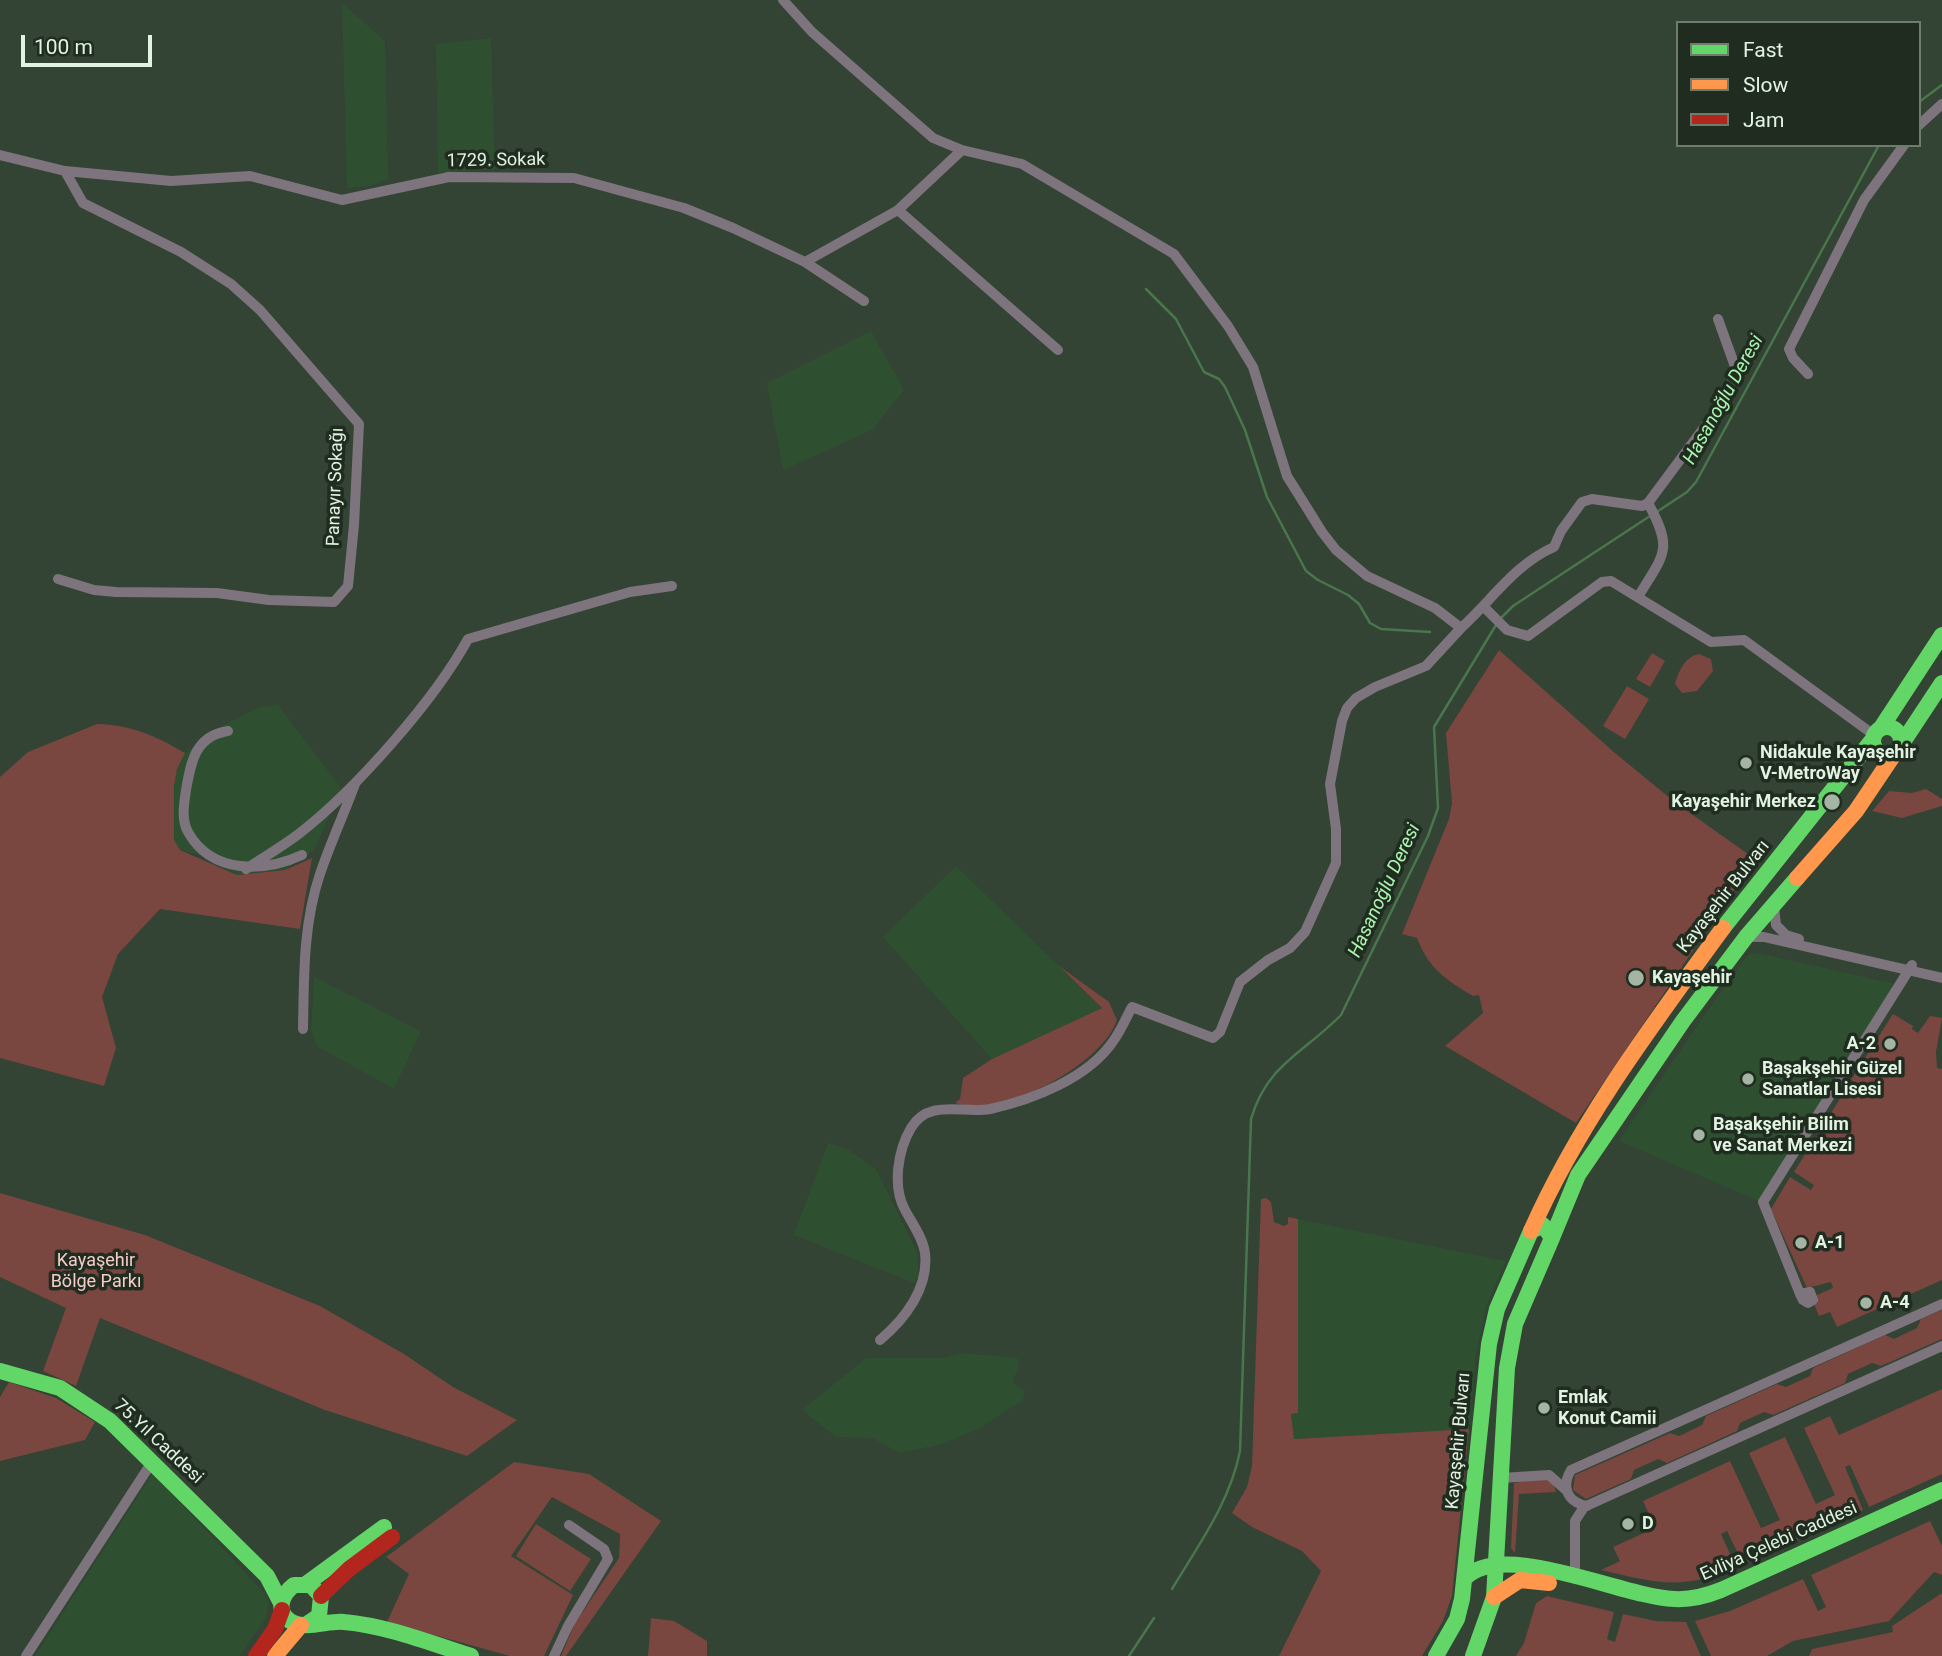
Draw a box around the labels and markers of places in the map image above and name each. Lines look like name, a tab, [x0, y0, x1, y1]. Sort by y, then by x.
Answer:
place label: Nidakule Kayaşehir V-MetroWay	[1760, 742, 1916, 784]
marker: Nidakule Kayaşehir V-MetroWay	[1738, 755, 1754, 771]
place label: Kayaşehir Merkez	[1671, 791, 1816, 813]
marker: Kayaşehir Merkez	[1822, 792, 1842, 812]
place label: Kayaşehir	[1652, 967, 1732, 989]
marker: Kayaşehir	[1626, 968, 1646, 988]
place label: A-2	[1846, 1033, 1876, 1055]
marker: A-2	[1882, 1036, 1898, 1052]
place label: Başakşehir Güzel Sanatlar Lisesi	[1762, 1058, 1902, 1100]
marker: Başakşehir Güzel Sanatlar Lisesi	[1740, 1071, 1756, 1087]
place label: Başakşehir Bilim ve Sanat Merkezi	[1713, 1114, 1852, 1156]
marker: Başakşehir Bilim ve Sanat Merkezi	[1691, 1127, 1707, 1143]
place label: A-1	[1815, 1232, 1845, 1254]
marker: A-1	[1793, 1235, 1809, 1251]
place label: A-4	[1880, 1292, 1910, 1314]
marker: A-4	[1858, 1295, 1874, 1311]
place label: Emlak Konut Camii	[1558, 1387, 1657, 1430]
marker: Emlak Konut Camii	[1536, 1400, 1552, 1416]
place label: D	[1642, 1513, 1654, 1535]
marker: D	[1620, 1516, 1636, 1532]

